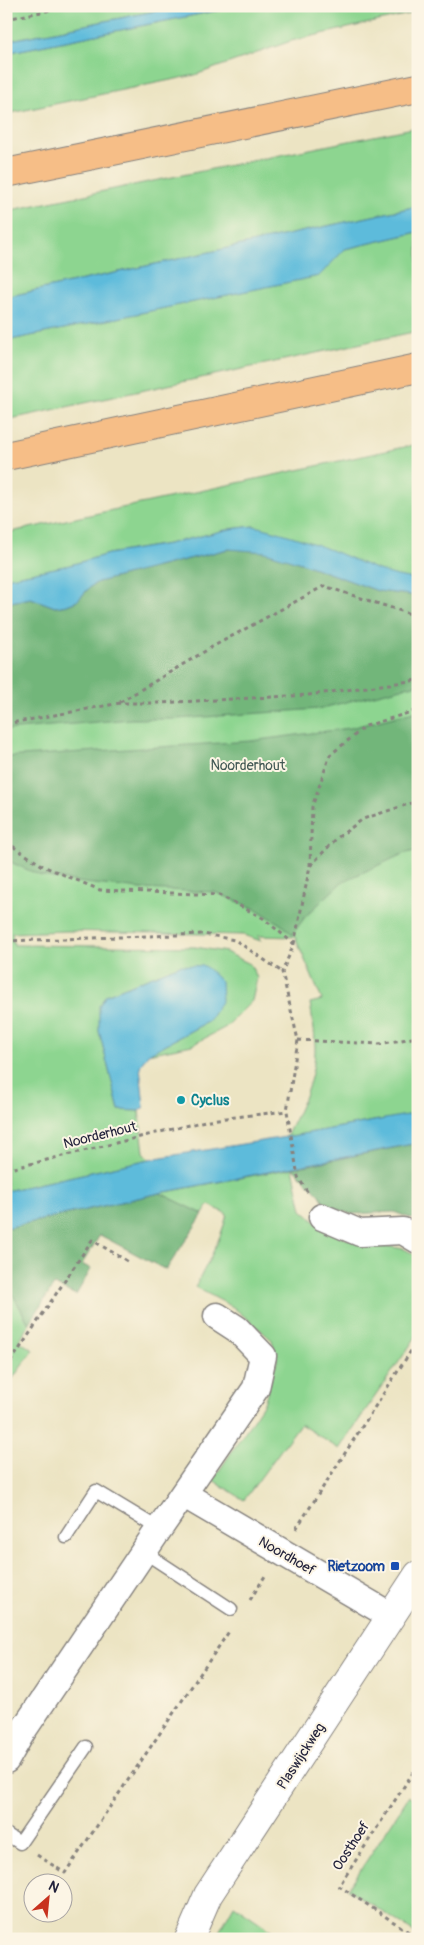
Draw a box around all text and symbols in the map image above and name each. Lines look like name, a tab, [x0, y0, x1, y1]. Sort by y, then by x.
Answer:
park label: Noorderhout	[211, 757, 286, 774]
place label: Cyclus	[191, 1092, 230, 1109]
marker: Cyclus	[175, 1094, 187, 1106]
street label: Noorderhout	[62, 1118, 139, 1152]
street label: Noordhoef	[256, 1533, 319, 1579]
place label: Rietzoom	[328, 1558, 386, 1575]
marker: Rietzoom	[389, 1560, 401, 1572]
street label: Plaswijckweg	[273, 1720, 329, 1792]
street label: Oosthoef	[329, 1818, 373, 1874]
north arrow	[22, 1872, 72, 1922]
text: N	[46, 1877, 62, 1897]

